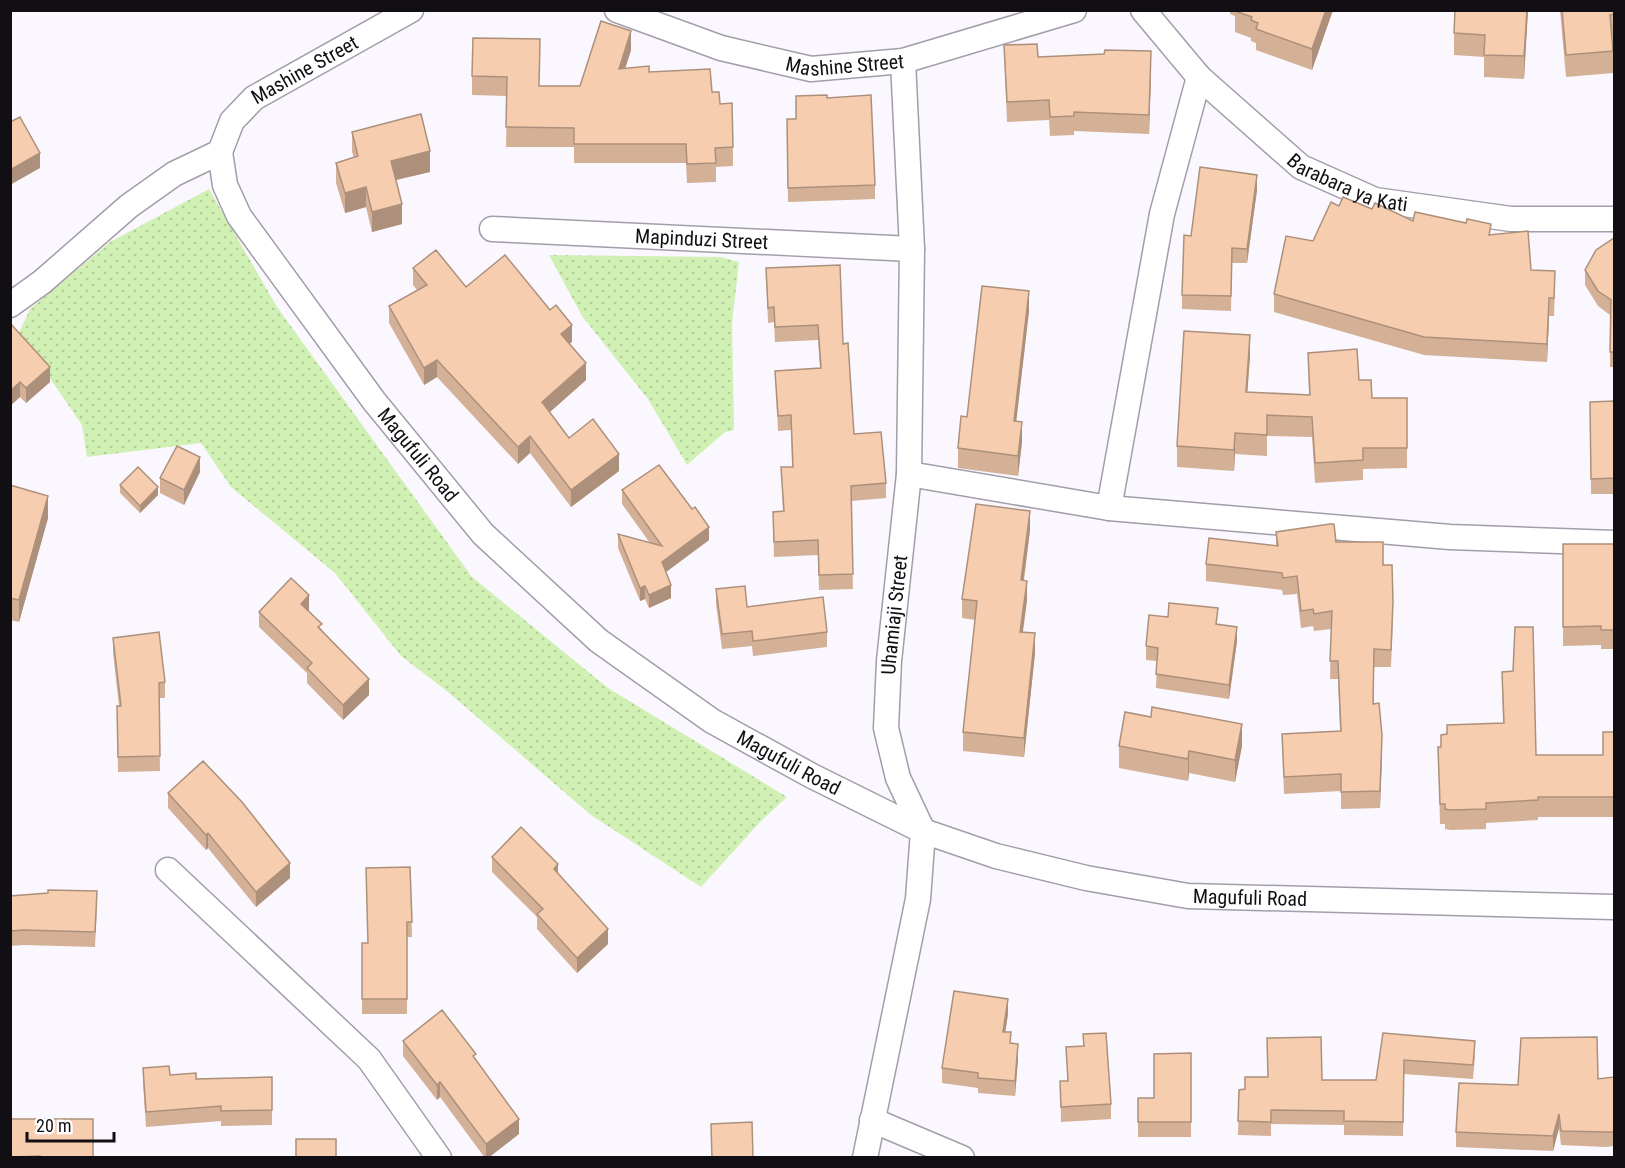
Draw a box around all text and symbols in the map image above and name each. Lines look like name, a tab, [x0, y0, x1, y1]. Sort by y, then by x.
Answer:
street label: Mashine Street	[247, 30, 362, 109]
street label: Mashine Street	[783, 49, 905, 81]
street label: Barabara ya Kati	[1282, 148, 1409, 216]
street label: Mapinduzi Street	[635, 224, 769, 254]
street label: Magufuli Road	[373, 403, 464, 507]
street label: Uhamiaji Street	[876, 554, 912, 675]
street label: Magufuli Road	[733, 725, 845, 800]
street label: Magufuli Road	[1193, 884, 1307, 911]
scale bar	[27, 1105, 114, 1143]
text: 20 m	[36, 1115, 71, 1136]

